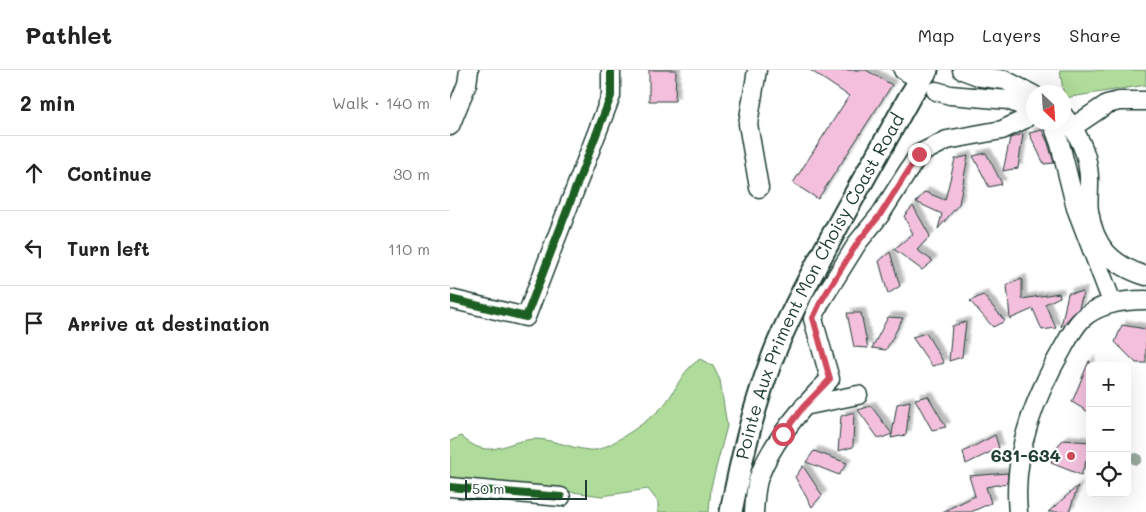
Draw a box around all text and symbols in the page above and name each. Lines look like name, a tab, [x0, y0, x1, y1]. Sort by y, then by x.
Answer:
text: Pathlet	[25, 19, 112, 50]
text: Map	[918, 23, 954, 47]
text: Layers	[982, 23, 1041, 47]
text: Share	[1069, 23, 1121, 47]
north arrow	[1026, 85, 1071, 130]
text: 2 min	[20, 89, 75, 116]
text: Walk · 140 m	[332, 92, 430, 113]
street label: Pointe Aux Priment Mon Choisy Coast Road	[730, 109, 909, 462]
route end	[908, 143, 931, 166]
icon: ahead	[20, 159, 48, 187]
text: Continue	[67, 161, 152, 186]
text: 30 m	[393, 163, 430, 184]
icon: left	[20, 234, 48, 262]
text: Turn left	[67, 236, 150, 261]
text: 110 m	[388, 238, 430, 259]
icon: arrive	[20, 309, 48, 337]
text: Arrive at destination	[67, 311, 270, 336]
map controls	[1086, 362, 1131, 497]
button: +	[1086, 362, 1131, 407]
button: −	[1086, 407, 1131, 452]
route start	[772, 423, 795, 446]
place label: 631-634	[991, 443, 1061, 467]
marker: 631-634	[1065, 450, 1077, 462]
button: locate	[1086, 452, 1131, 497]
scale bar	[465, 477, 588, 500]
text: 50 m	[472, 479, 504, 498]

